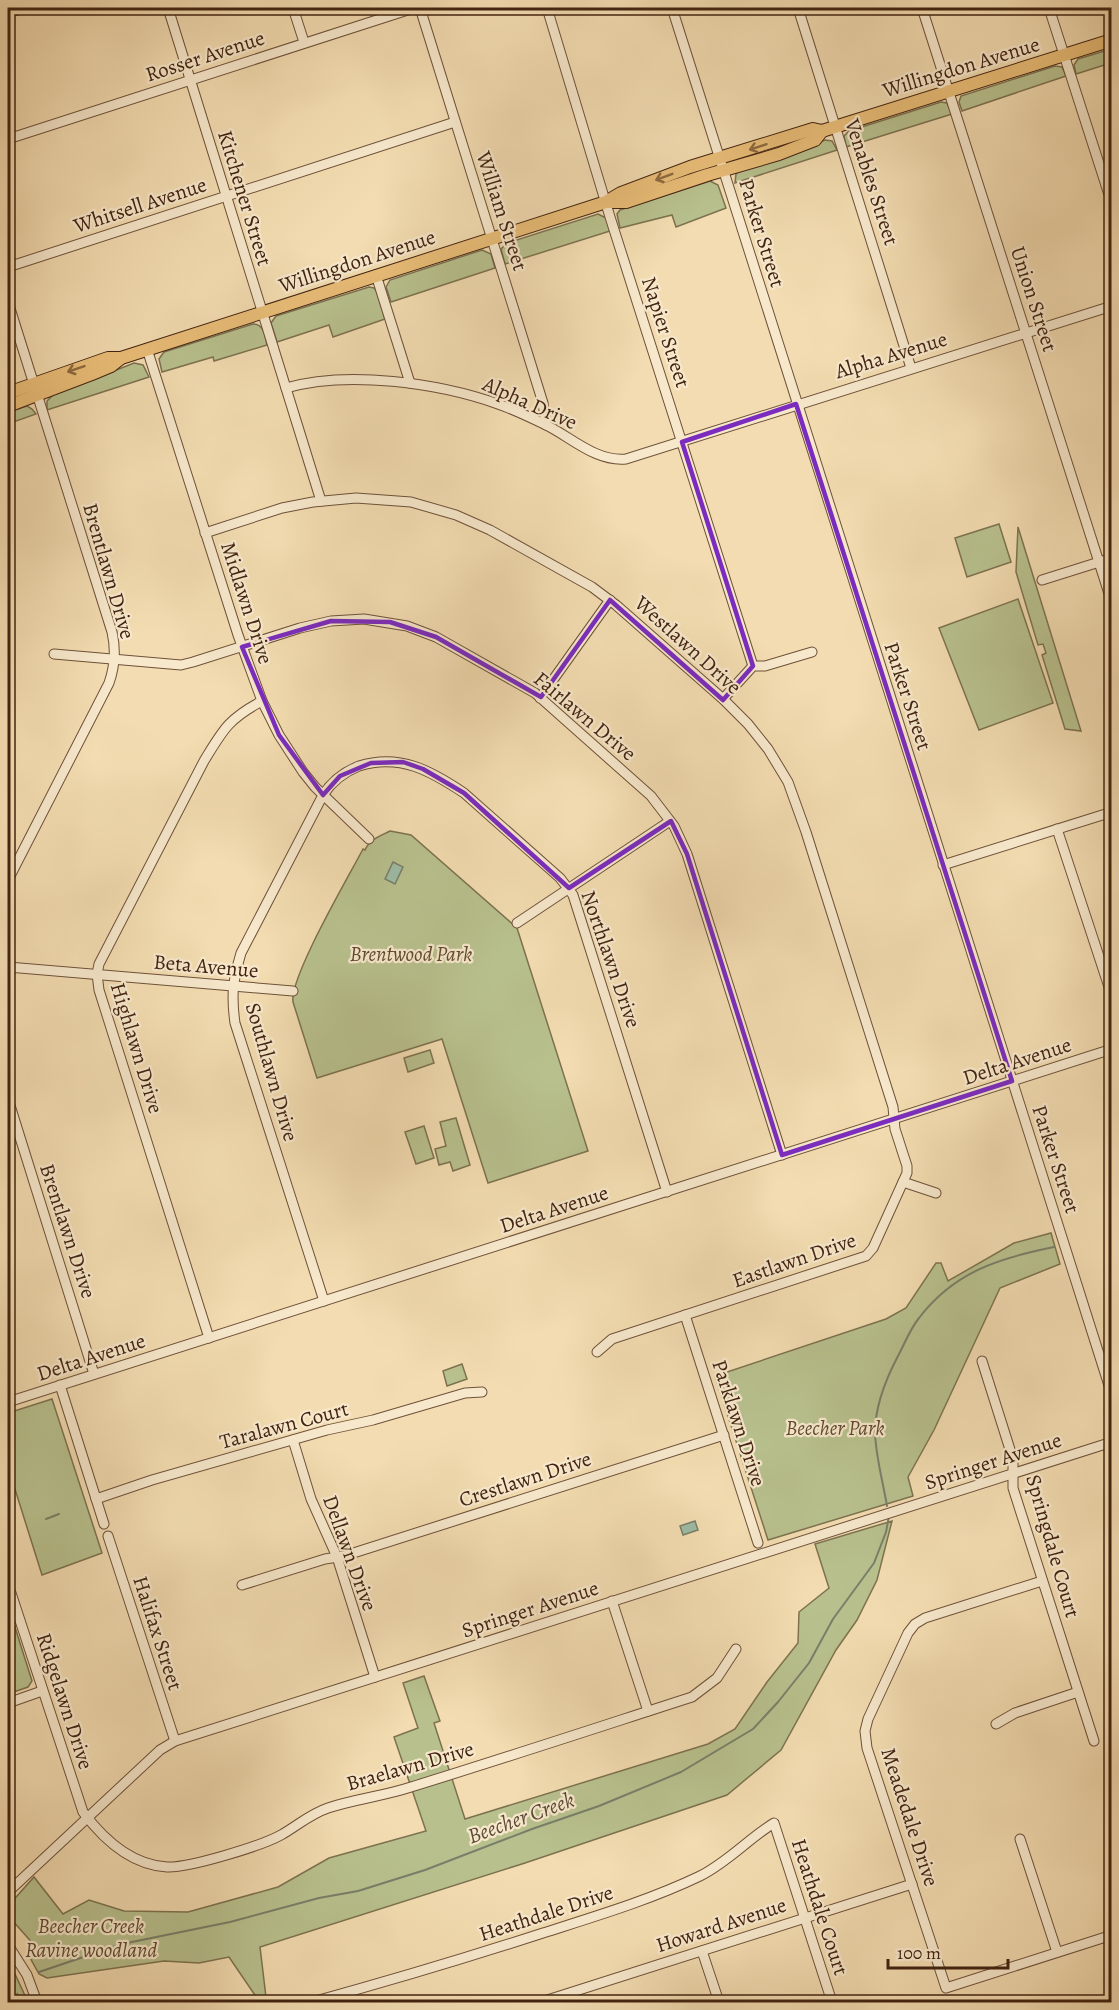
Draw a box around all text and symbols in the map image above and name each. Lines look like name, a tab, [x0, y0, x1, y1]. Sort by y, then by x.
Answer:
street label: Rosser Avenue	[142, 24, 268, 88]
street label: Willingdon Avenue	[878, 30, 1043, 104]
street label: Venables Street	[838, 114, 906, 249]
street label: Kitchener Street	[211, 127, 279, 269]
one-way arrow	[749, 142, 768, 153]
street label: William Street	[469, 147, 534, 274]
street label: Whitsell Avenue	[69, 170, 210, 240]
one-way arrow	[655, 172, 674, 183]
street label: Parker Street	[732, 175, 792, 291]
street label: Willingdon Avenue	[274, 223, 439, 300]
street label: Union Street	[1004, 243, 1064, 355]
street label: Napier Street	[635, 273, 697, 391]
street label: Alpha Avenue	[831, 325, 950, 386]
one-way arrow	[67, 364, 86, 375]
street label: Alpha Drive	[478, 369, 582, 436]
street label: Brentlawn Drive	[76, 500, 142, 642]
street label: Midlawn Drive	[214, 538, 280, 668]
street label: Westlawn Drive	[628, 589, 747, 701]
street label: Parker Street	[877, 638, 939, 754]
street label: Fairlawn Drive	[528, 665, 642, 767]
street label: Northlawn Drive	[574, 887, 648, 1031]
park label: Brentwood Park	[350, 940, 472, 968]
street label: Beta Avenue	[152, 947, 260, 985]
street label: Highlawn Drive	[104, 979, 170, 1117]
street label: Southlawn Drive	[239, 1000, 305, 1144]
street label: Delta Avenue	[959, 1030, 1075, 1092]
street label: Parker Street	[1025, 1101, 1087, 1217]
street label: Brentlawn Drive	[33, 1160, 103, 1302]
street label: Delta Avenue	[496, 1178, 612, 1240]
street label: Eastlawn Drive	[728, 1226, 860, 1294]
street label: Delta Avenue	[33, 1326, 149, 1388]
street label: Parklawn Drive	[705, 1356, 773, 1490]
street label: Taralawn Court	[216, 1394, 352, 1456]
park label: Beecher Park	[785, 1414, 885, 1442]
street label: Springer Avenue	[921, 1426, 1065, 1496]
street label: Crestlawn Drive	[455, 1444, 595, 1514]
street label: Springdale Court	[1019, 1471, 1087, 1621]
street label: Dellawn Drive	[316, 1491, 384, 1615]
street label: Halifax Street	[126, 1572, 190, 1694]
street label: Springer Avenue	[458, 1574, 602, 1644]
street label: Ridgelawn Drive	[30, 1629, 100, 1773]
street label: Braelawn Drive	[343, 1734, 477, 1798]
street label: Meadedale Drive	[874, 1744, 946, 1890]
water label: Beecher Creek	[463, 1785, 579, 1851]
street label: Heathdale Court	[785, 1835, 855, 1979]
street label: Heathdale Drive	[475, 1878, 617, 1948]
street label: Howard Avenue	[652, 1891, 790, 1959]
park label: Beecher Creek Ravine woodland	[25, 1912, 157, 1964]
scale bar	[888, 1932, 1008, 1970]
text: 100 m	[897, 1941, 941, 1965]

